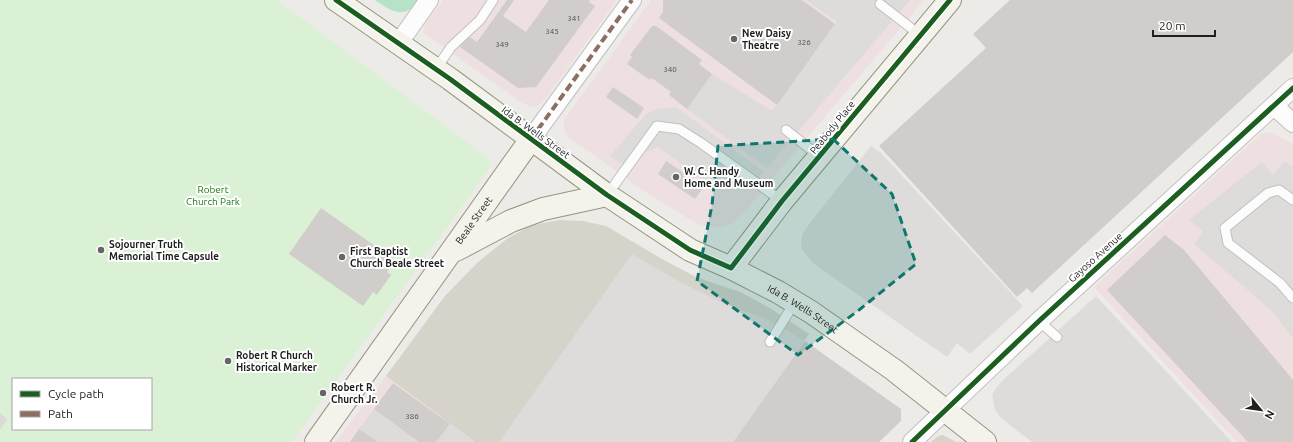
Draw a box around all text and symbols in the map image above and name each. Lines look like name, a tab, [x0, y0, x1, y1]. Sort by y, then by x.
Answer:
scale bar	[1153, 12, 1215, 38]
house number: 341	[567, 14, 581, 23]
text: 20 m	[1159, 19, 1186, 32]
house number: 345	[545, 27, 559, 36]
place label: New Daisy Theatre	[742, 28, 792, 51]
marker: New Daisy Theatre	[729, 34, 739, 44]
house number: 326	[797, 38, 811, 47]
house number: 349	[495, 40, 509, 49]
house number: 340	[663, 65, 677, 74]
street label: Peabody Place	[808, 99, 857, 156]
street label: Ida B. Wells Street	[500, 104, 572, 161]
place label: W. C. Handy Home and Museum	[684, 166, 773, 189]
marker: W. C. Handy Home and Museum	[671, 172, 681, 182]
park label: Robert Church Park	[186, 184, 240, 207]
street label: Beale Street	[453, 195, 494, 246]
street label: Gayoso Avenue	[1066, 230, 1125, 284]
place label: Sojourner Truth Memorial Time Capsule	[109, 239, 219, 262]
marker: Sojourner Truth Memorial Time Capsule	[96, 245, 106, 255]
place label: First Baptist Church Beale Street	[350, 246, 445, 269]
marker: First Baptist Church Beale Street	[337, 252, 347, 262]
street label: Ida B. Wells Street	[766, 283, 840, 335]
place label: Robert R Church Historical Marker	[236, 350, 318, 373]
marker: Robert R Church Historical Marker	[223, 356, 233, 366]
legend	[12, 378, 152, 430]
place label: Robert R. Church Jr.	[331, 382, 378, 405]
text: Cycle path	[48, 387, 104, 400]
marker: Robert R. Church Jr.	[318, 388, 328, 398]
north arrow	[1241, 390, 1281, 430]
text: Path	[48, 407, 73, 420]
text: N	[1263, 408, 1277, 421]
house number: 386	[405, 412, 419, 421]

